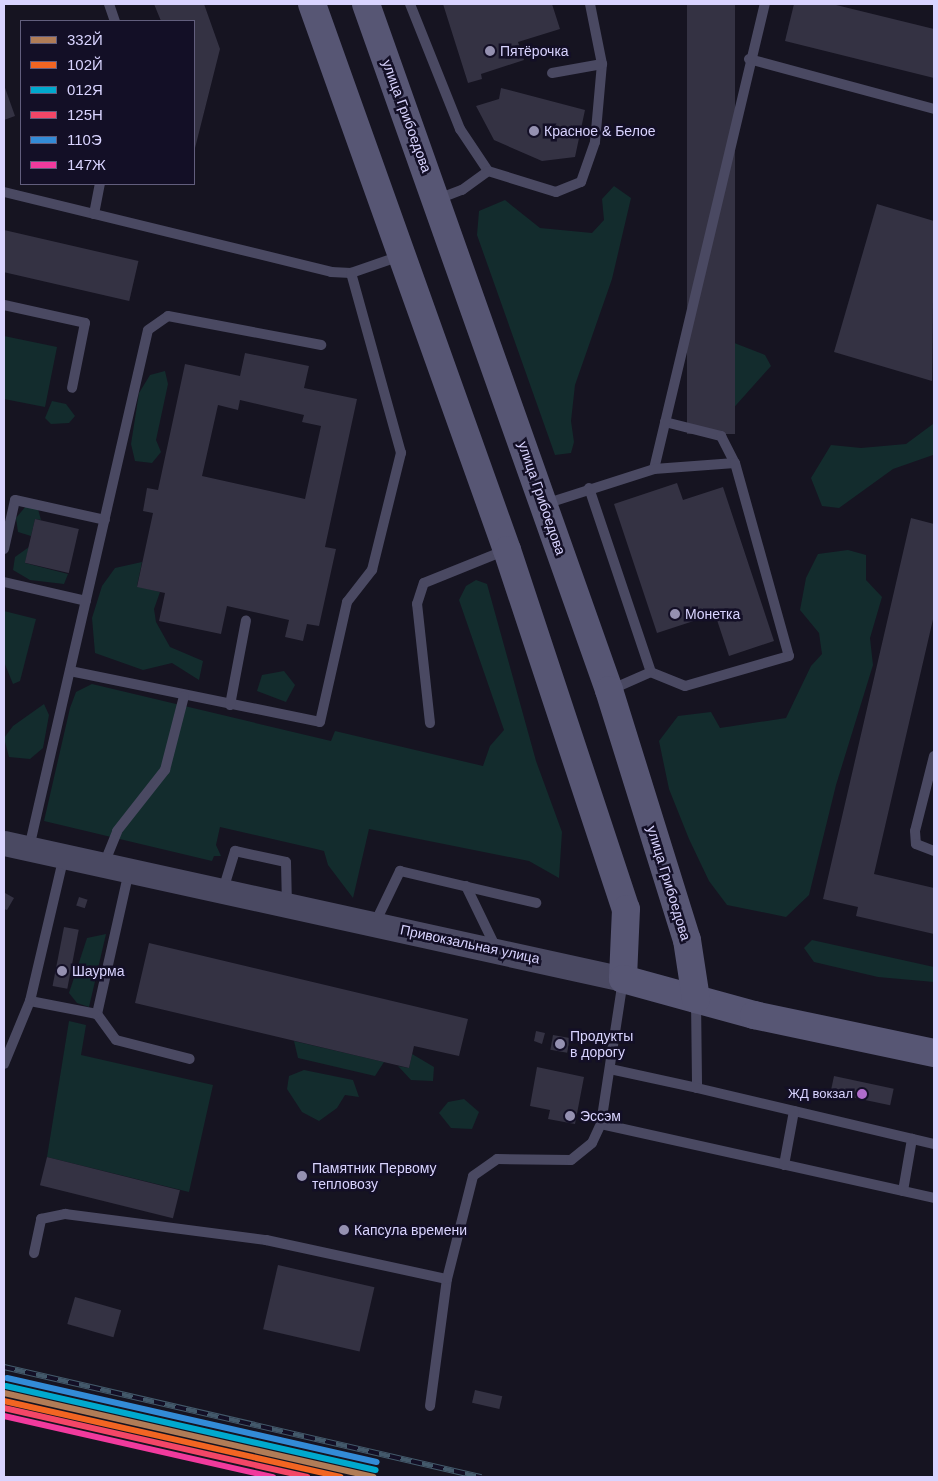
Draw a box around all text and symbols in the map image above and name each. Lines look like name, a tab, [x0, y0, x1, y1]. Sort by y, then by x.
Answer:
legend	[20, 20, 195, 185]
text: 332Й	[67, 31, 103, 48]
place label: Пятёрочка	[500, 43, 569, 59]
marker: Пятёрочка	[484, 45, 496, 57]
text: 102Й	[67, 56, 103, 73]
street label: улица Грибоедова	[379, 57, 435, 175]
text: 012Я	[67, 81, 103, 98]
text: 125Н	[67, 106, 103, 123]
place label: Красное & Белое	[544, 123, 656, 139]
marker: Красное & Белое	[528, 125, 540, 137]
text: 110Э	[67, 131, 102, 148]
text: 147Ж	[67, 156, 106, 173]
street label: улица Грибоедова	[515, 439, 569, 557]
place label: Монетка	[685, 606, 740, 622]
marker: Монетка	[669, 608, 681, 620]
street label: улица Грибоедова	[644, 824, 694, 942]
street label: Привокзальная улица	[399, 921, 541, 967]
place label: Шаурма	[72, 963, 124, 979]
marker: Шаурма	[56, 965, 68, 977]
place label: Продукты в дорогу	[570, 1028, 633, 1060]
marker: Продукты в дорогу	[554, 1038, 566, 1050]
place label: ЖД вокзал	[788, 1086, 853, 1102]
marker: ЖД вокзал	[857, 1089, 867, 1099]
place label: Эссэм	[580, 1108, 621, 1124]
marker: Эссэм	[564, 1110, 576, 1122]
place label: Памятник Первому тепловозу	[312, 1160, 437, 1192]
marker: Памятник Первому тепловозу	[296, 1170, 308, 1182]
place label: Капсула времени	[354, 1222, 467, 1238]
marker: Капсула времени	[338, 1224, 350, 1236]

